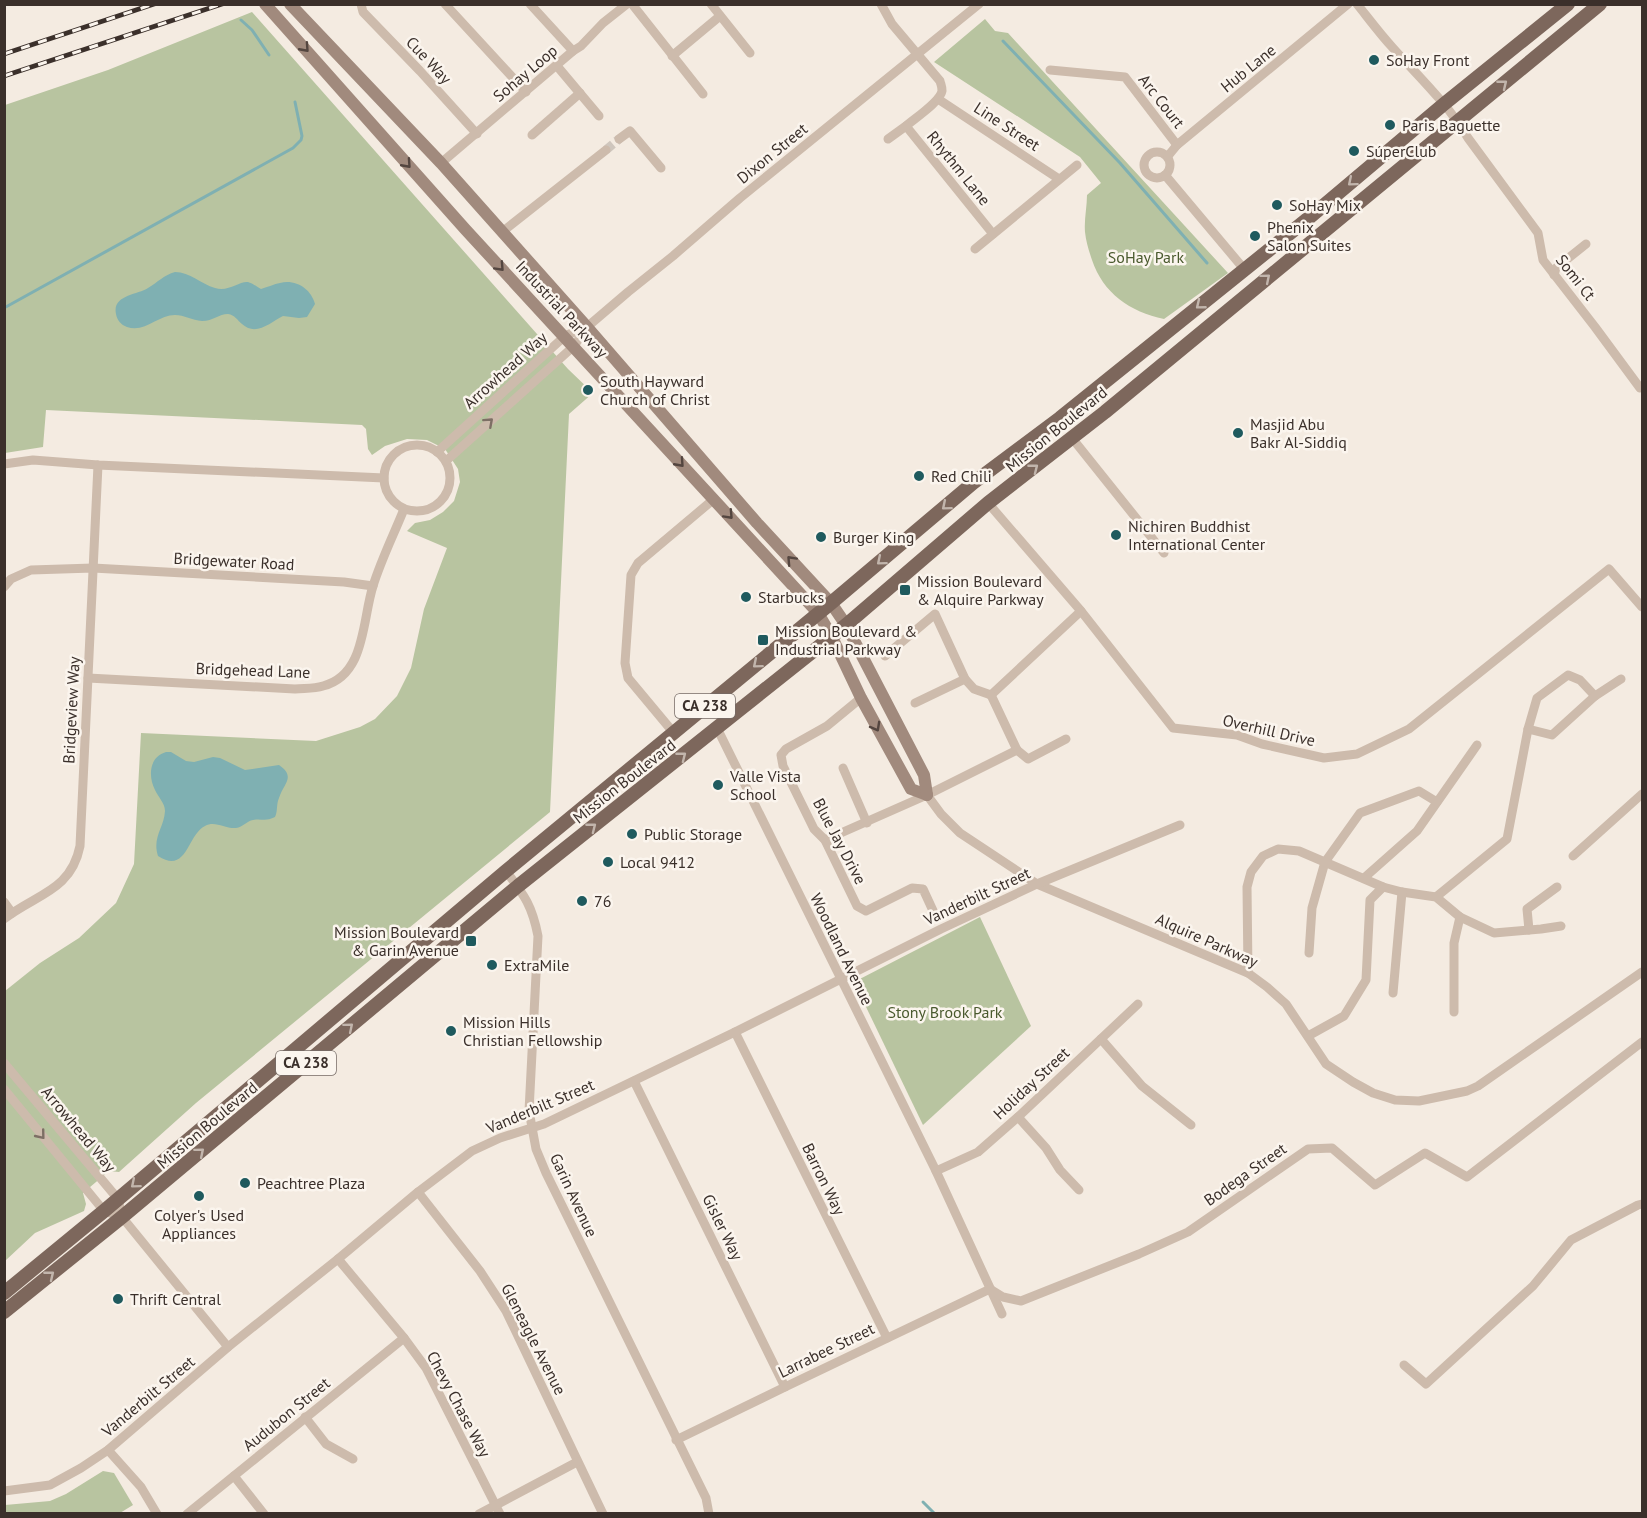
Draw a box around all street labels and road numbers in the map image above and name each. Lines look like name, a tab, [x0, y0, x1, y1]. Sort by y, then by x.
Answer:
street label: Cue Way	[402, 32, 456, 88]
street label: Sohay Loop	[489, 40, 561, 106]
street label: Hub Lane	[1216, 40, 1280, 96]
street label: Arc Court	[1135, 70, 1190, 132]
street label: Line Street	[970, 97, 1044, 155]
street label: Dixon Street	[733, 118, 812, 188]
street label: Rhythm Lane	[923, 127, 995, 209]
street label: Somi Ct	[1552, 250, 1600, 304]
street label: Industrial Parkway	[512, 256, 613, 362]
street label: Arrowhead Way	[459, 327, 551, 413]
street label: Mission Boulevard	[1001, 382, 1111, 476]
street label: Bridgewater Road	[173, 548, 295, 574]
street label: Bridgeview Way	[58, 655, 84, 764]
street label: Bridgehead Lane	[195, 658, 311, 682]
road number: CA 238	[675, 694, 735, 718]
street label: Overhill Drive	[1221, 710, 1317, 750]
street label: Mission Boulevard	[569, 735, 679, 827]
street label: Blue Jay Drive	[809, 795, 871, 887]
street label: Vanderbilt Street	[920, 862, 1034, 930]
street label: Woodland Avenue	[806, 890, 878, 1008]
street label: Alquire Parkway	[1153, 909, 1262, 972]
street label: Holiday Street	[989, 1042, 1074, 1123]
road number: CA 238	[276, 1051, 336, 1075]
street label: Vanderbilt Street	[482, 1074, 598, 1138]
street label: Mission Boulevard	[153, 1077, 261, 1173]
street label: Arrowhead Way	[37, 1082, 121, 1176]
street label: Bodega Street	[1200, 1138, 1291, 1210]
street label: Barron Way	[798, 1140, 850, 1219]
street label: Garin Avenue	[546, 1150, 602, 1240]
street label: Gisler Way	[698, 1191, 748, 1264]
street label: Gleneagle Avenue	[497, 1280, 571, 1398]
street label: Larrabee Street	[775, 1318, 878, 1382]
street label: Chevy Chase Way	[423, 1348, 496, 1461]
street label: Vanderbilt Street	[97, 1351, 199, 1441]
street label: Audubon Street	[238, 1372, 334, 1455]

